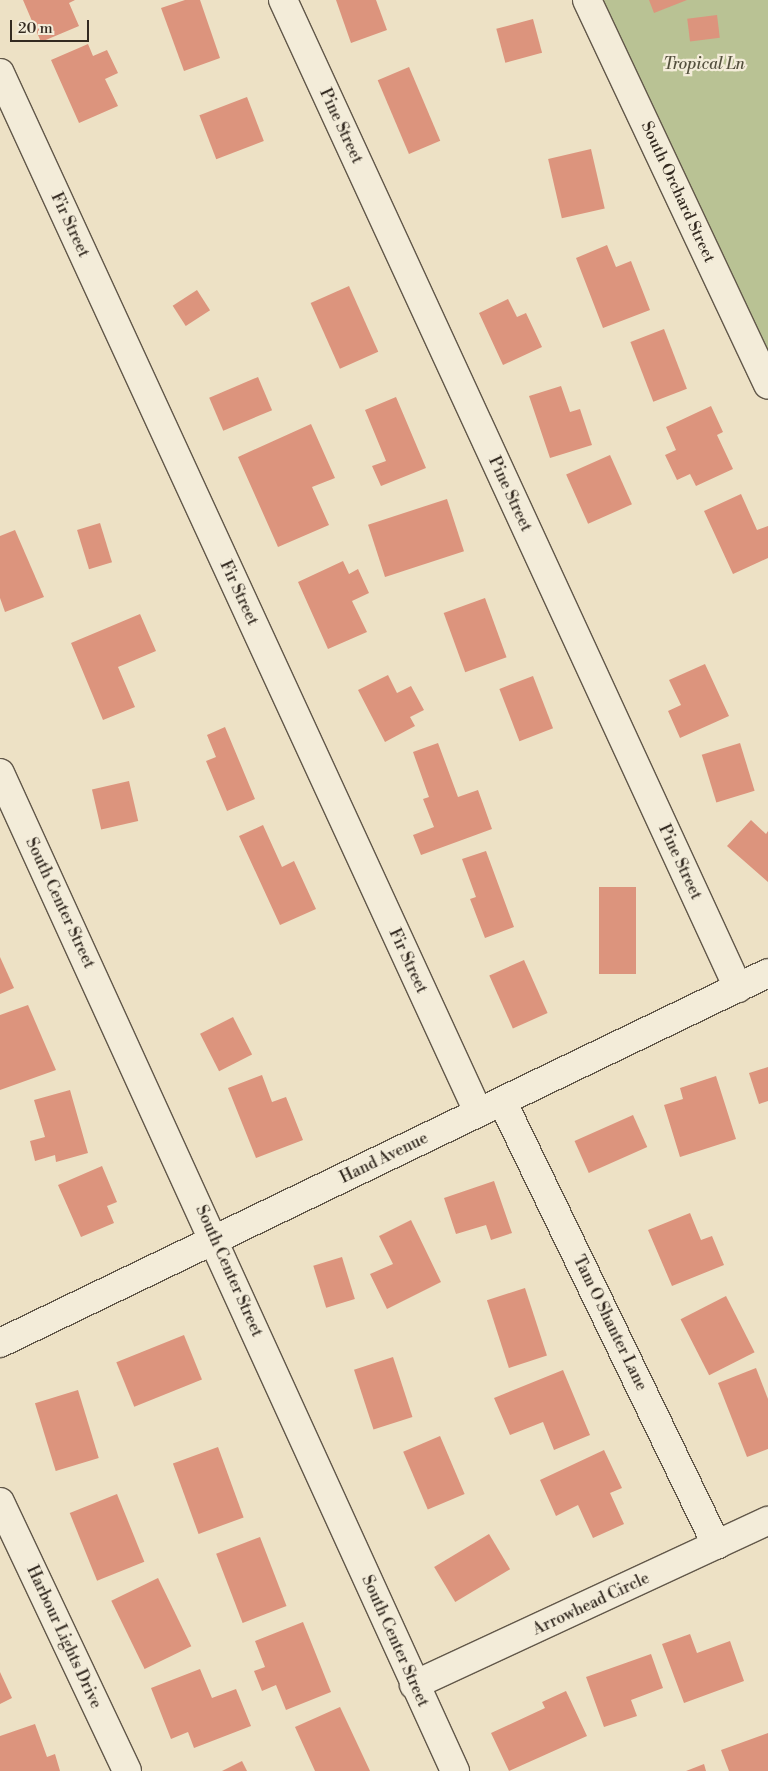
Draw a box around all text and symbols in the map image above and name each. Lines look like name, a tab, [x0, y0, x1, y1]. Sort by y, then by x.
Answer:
scale bar	[12, 10, 91, 42]
text: 20 m	[18, 19, 53, 38]
park label: Tropical Ln	[663, 54, 745, 74]
street label: Pine Street	[315, 85, 367, 167]
street label: South Orchard Street	[637, 118, 719, 266]
street label: Fir Street	[47, 190, 93, 260]
street label: Pine Street	[484, 453, 536, 535]
street label: Fir Street	[216, 558, 262, 628]
street label: Pine Street	[654, 821, 706, 903]
street label: South Center Street	[21, 835, 99, 971]
street label: Fir Street	[385, 926, 431, 996]
street label: Hand Avenue	[337, 1128, 431, 1188]
street label: South Center Street	[191, 1202, 267, 1340]
street label: Tam O Shanter Lane	[569, 1252, 651, 1394]
street label: Harbour Lights Drive	[22, 1562, 106, 1712]
street label: Arrowhead Circle	[530, 1569, 652, 1639]
street label: South Center Street	[357, 1572, 433, 1710]

